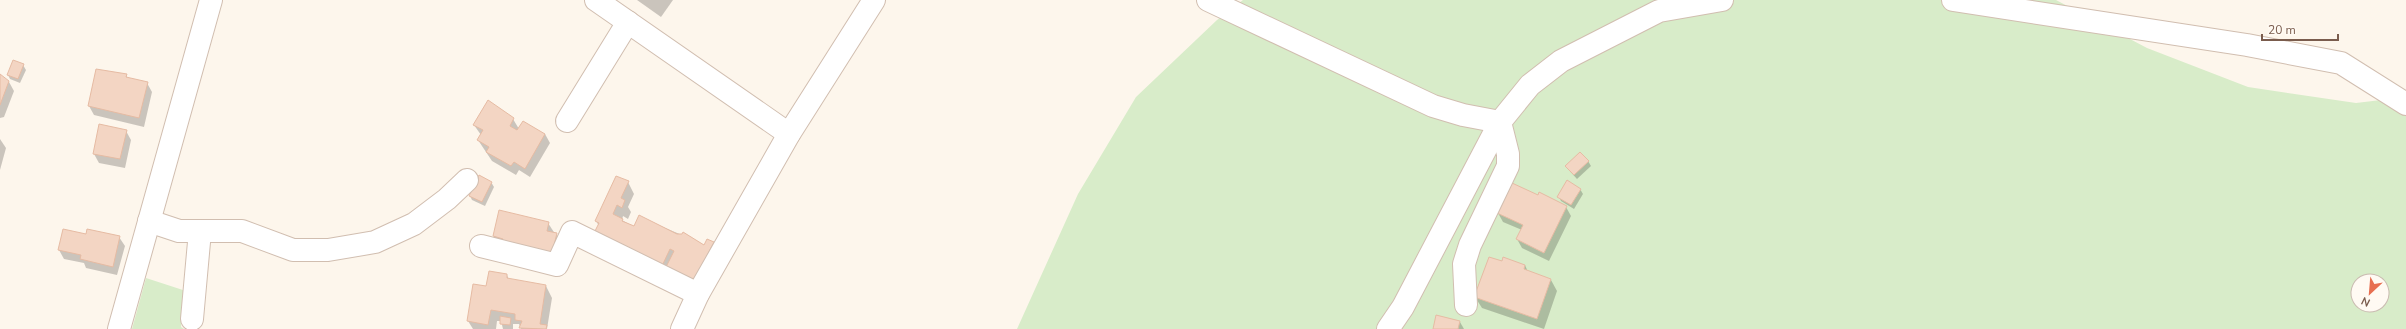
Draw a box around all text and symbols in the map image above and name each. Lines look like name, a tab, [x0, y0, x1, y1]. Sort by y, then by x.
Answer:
scale bar	[2262, 16, 2338, 42]
text: 20 m	[2268, 22, 2296, 38]
north arrow	[2350, 273, 2390, 313]
text: N	[2359, 293, 2373, 310]

